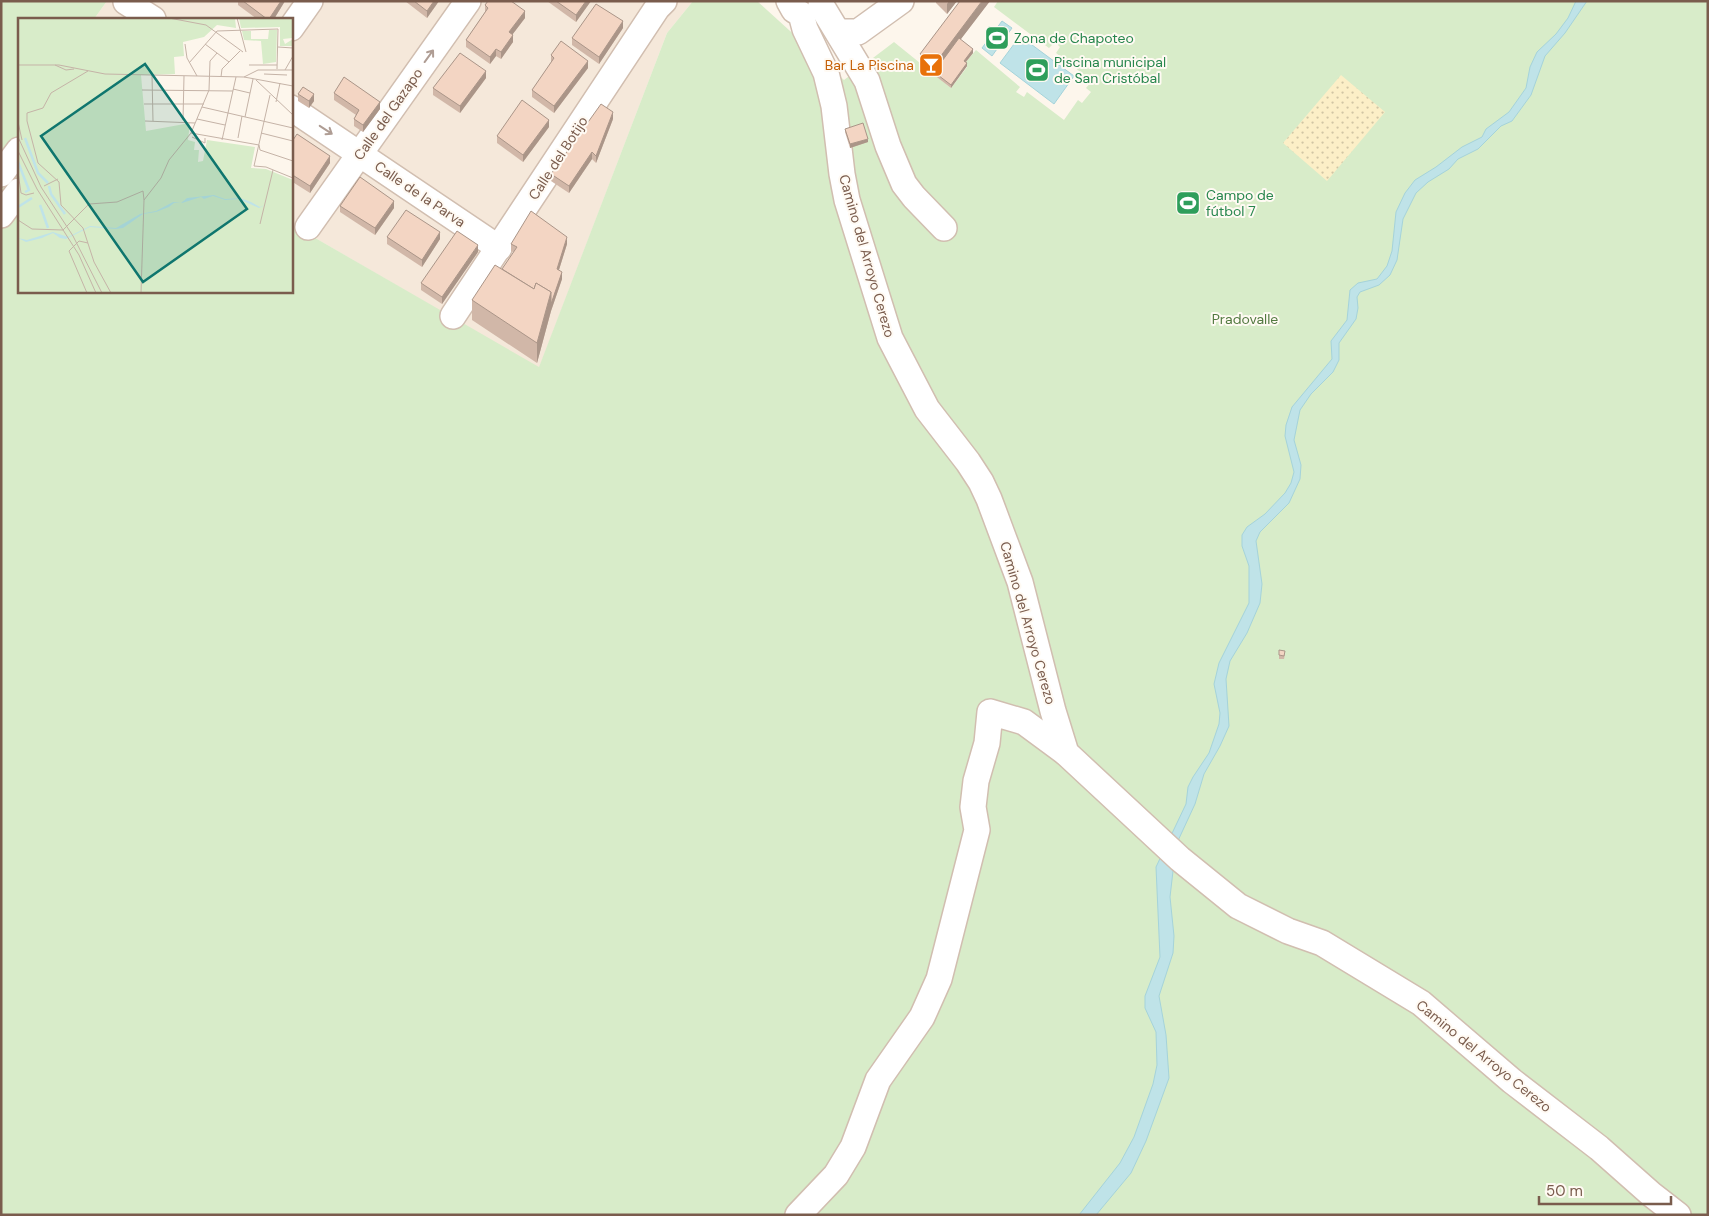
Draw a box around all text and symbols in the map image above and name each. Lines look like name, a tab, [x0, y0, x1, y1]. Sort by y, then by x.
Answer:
inset map	[18, 18, 292, 292]
sports icon: Zona de Chapoteo	[984, 25, 1010, 51]
place label: Zona de Chapoteo	[1014, 29, 1134, 47]
one-way arrow	[424, 49, 434, 63]
bar icon: Bar La Piscina	[918, 52, 944, 78]
place label: Piscina municipal de San Cristóbal	[1054, 53, 1166, 87]
place label: Bar La Piscina	[825, 56, 914, 74]
sports icon: Piscina municipal de San Cristóbal	[1024, 57, 1050, 83]
street label: Calle del Gazapo	[350, 64, 426, 164]
street label: Calle del Botijo	[524, 113, 592, 203]
one-way arrow	[318, 125, 332, 135]
street label: Calle de la Parva	[371, 157, 469, 231]
street label: Camino del Arroyo Cerezo	[835, 172, 899, 340]
place label: Campo de fútbol 7	[1206, 186, 1274, 220]
sports icon: Campo de fútbol 7	[1175, 190, 1201, 216]
park label: Pradovalle	[1212, 310, 1278, 328]
street label: Camino del Arroyo Cerezo	[996, 539, 1060, 707]
street label: Camino del Arroyo Cerezo	[1413, 996, 1555, 1116]
scale bar	[1539, 1174, 1672, 1206]
text: 50 m	[1546, 1181, 1583, 1201]

